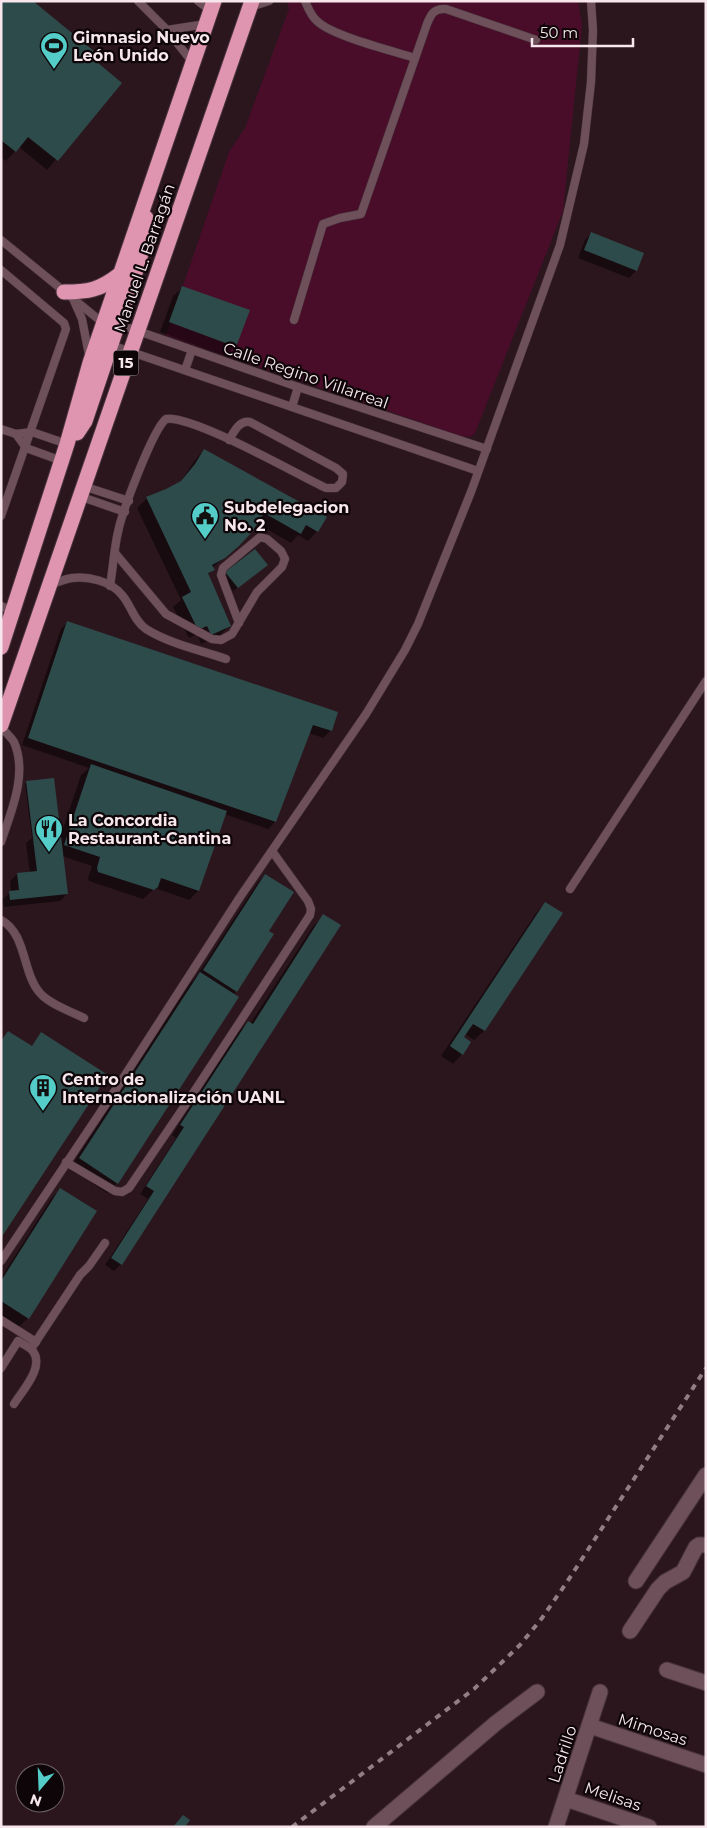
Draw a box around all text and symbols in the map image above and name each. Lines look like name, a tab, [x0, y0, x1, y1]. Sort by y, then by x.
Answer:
scale bar	[532, 15, 633, 47]
text: 50 m	[540, 23, 578, 42]
place label: Gimnasio Nuevo León Unido	[73, 28, 210, 65]
sports icon: Gimnasio Nuevo León Unido	[39, 31, 69, 70]
street label: Manuel L. Barragán	[110, 181, 179, 335]
street label: Calle Regino Villarreal	[221, 338, 391, 413]
road number: 15	[114, 350, 138, 376]
place label: Subdelegacion No. 2	[224, 498, 349, 535]
public building icon: Subdelegacion No. 2	[190, 501, 220, 540]
place label: La Concordia Restaurant-Cantina	[68, 811, 231, 848]
restaurant icon: La Concordia Restaurant-Cantina	[34, 814, 64, 853]
place label: Centro de Internacionalización UANL	[62, 1070, 285, 1107]
building icon: Centro de Internacionalización UANL	[28, 1073, 58, 1112]
street label: Mimosas	[616, 1709, 690, 1750]
street label: Ladrillo	[544, 1723, 581, 1785]
north arrow	[15, 1763, 65, 1813]
street label: Melisas	[582, 1778, 644, 1815]
text: N	[27, 1790, 44, 1811]

